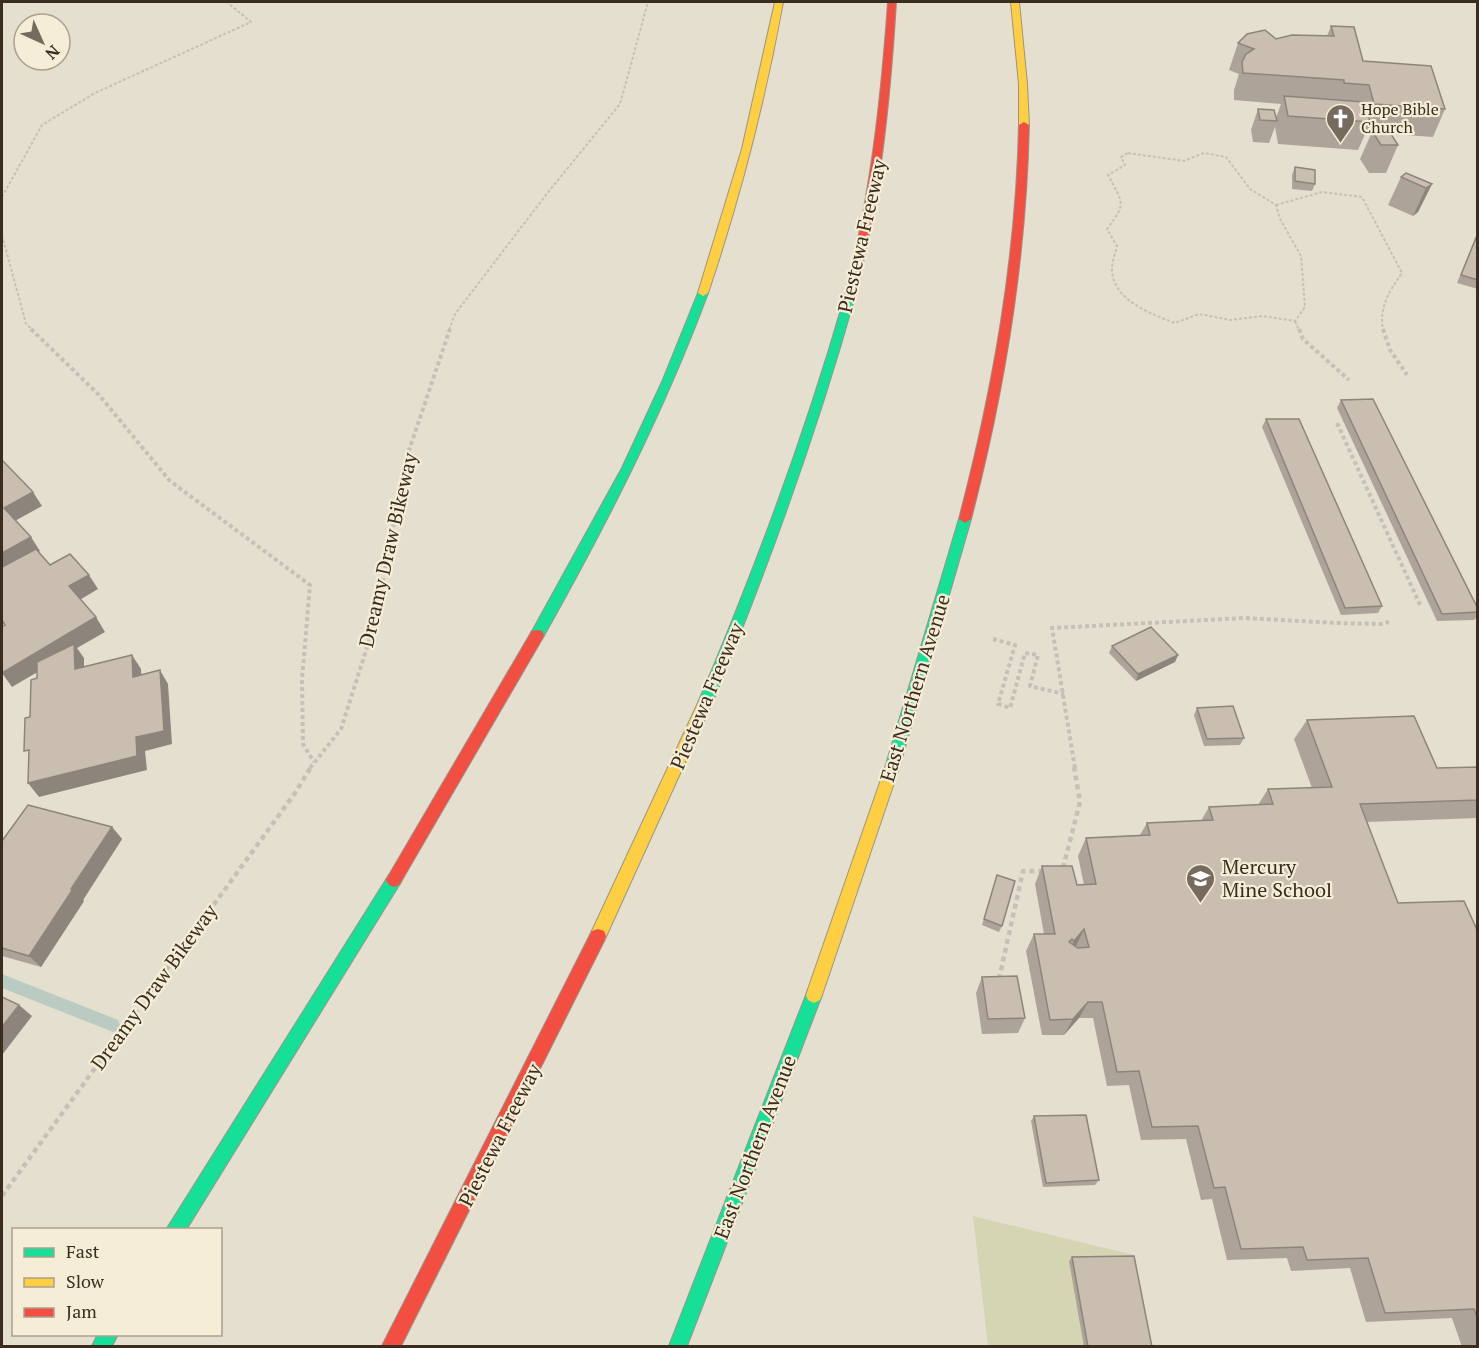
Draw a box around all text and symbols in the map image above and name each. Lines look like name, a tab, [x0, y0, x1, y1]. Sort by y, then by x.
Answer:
north arrow	[12, 12, 72, 72]
text: N	[41, 41, 65, 65]
place label: Hope Bible Church	[1361, 98, 1439, 138]
church icon: Hope Bible Church	[1324, 102, 1356, 144]
street label: Piestewa Freeway	[831, 155, 893, 315]
street label: Dreamy Draw Bikeway	[352, 449, 423, 650]
street label: East Northern Avenue	[873, 591, 956, 785]
street label: Piestewa Freeway	[663, 617, 750, 773]
place label: Mercury Mine School	[1222, 853, 1332, 903]
school or university icon: Mercury Mine School	[1185, 862, 1217, 904]
street label: Dreamy Draw Bikeway	[84, 898, 223, 1075]
street label: East Northern Avenue	[707, 1051, 802, 1243]
street label: Piestewa Freeway	[452, 1058, 548, 1211]
legend	[12, 1228, 222, 1336]
text: Fast	[66, 1239, 100, 1263]
text: Slow	[66, 1269, 105, 1293]
text: Jam	[66, 1299, 97, 1323]

